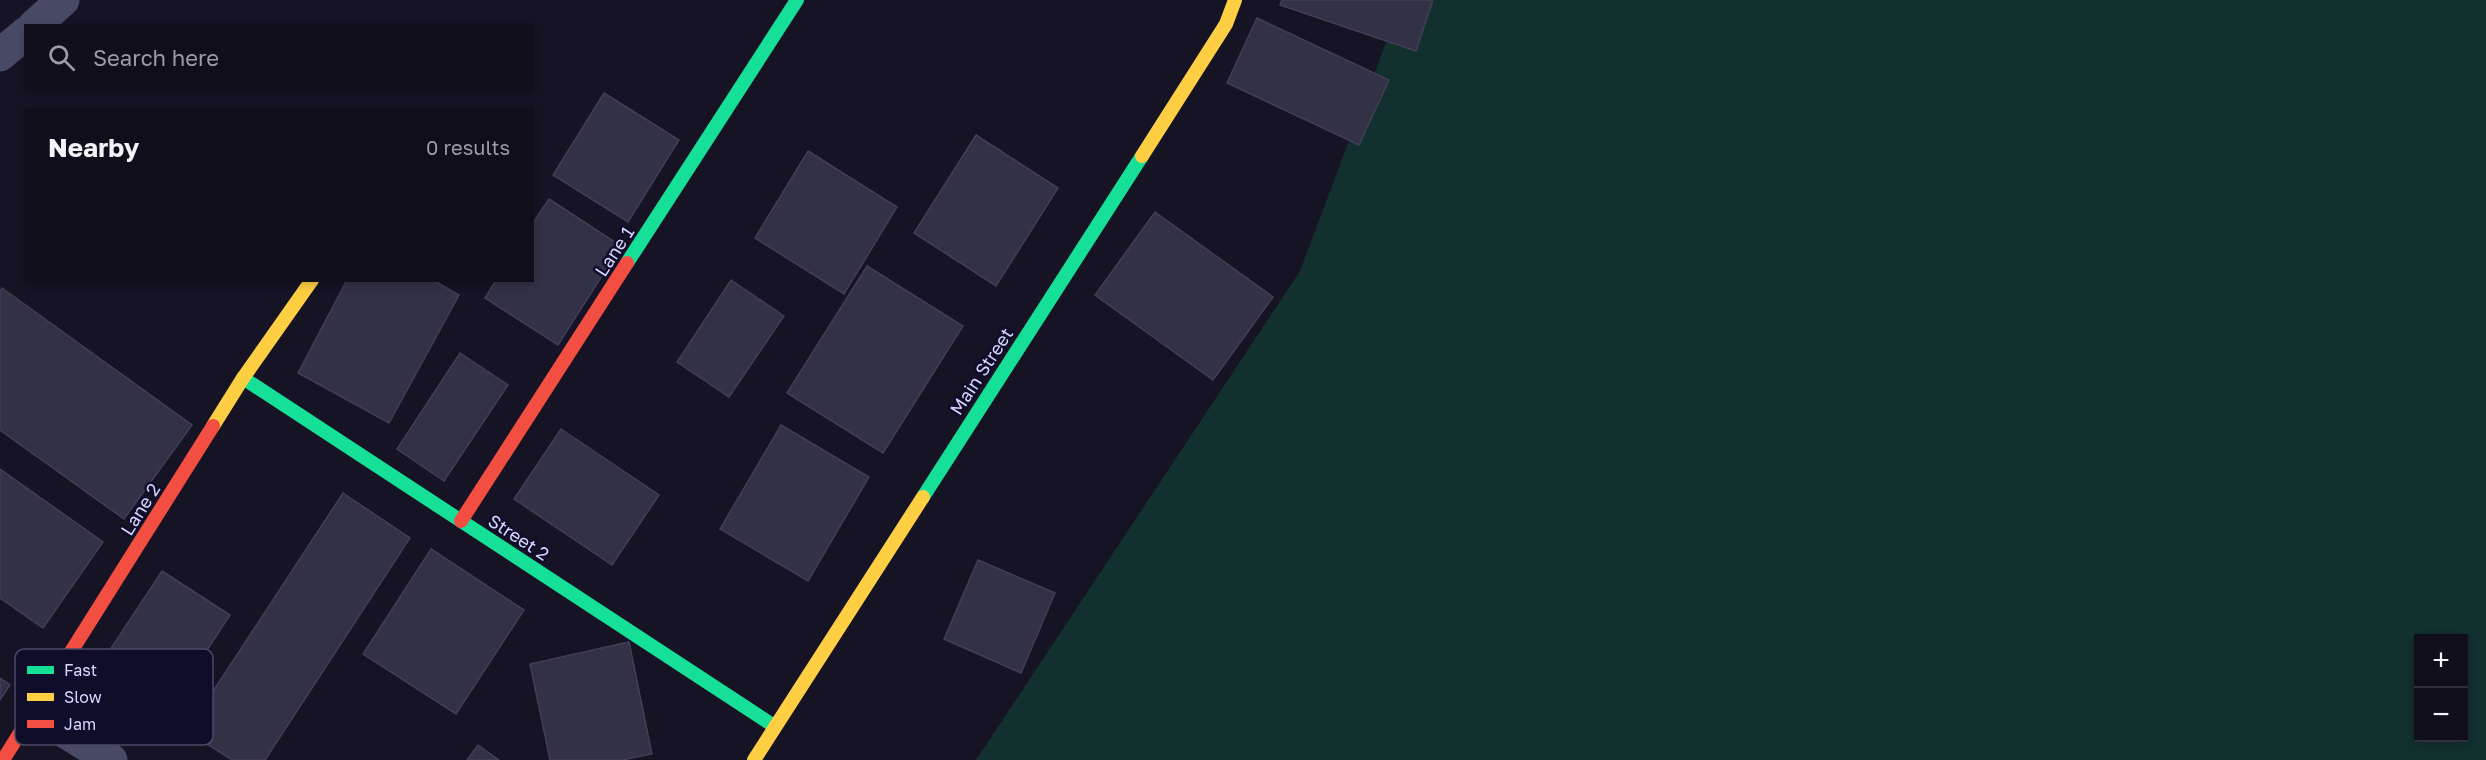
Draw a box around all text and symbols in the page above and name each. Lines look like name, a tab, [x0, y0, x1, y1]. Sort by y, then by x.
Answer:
search box	[24, 24, 534, 90]
icon: search	[45, 41, 78, 74]
text: Search here	[93, 44, 219, 71]
text: Nearby	[48, 132, 139, 163]
text: 0 results	[426, 135, 510, 159]
street label: Lane 1	[590, 222, 638, 280]
street label: Main Street	[945, 323, 1017, 419]
street label: Lane 2	[116, 479, 164, 539]
street label: Street 2	[484, 509, 554, 565]
map controls	[2414, 634, 2468, 742]
button: +	[2414, 634, 2468, 688]
legend	[15, 649, 213, 745]
text: Fast	[64, 660, 97, 680]
text: Slow	[64, 687, 102, 707]
button: −	[2414, 688, 2468, 742]
text: Jam	[64, 714, 96, 734]

